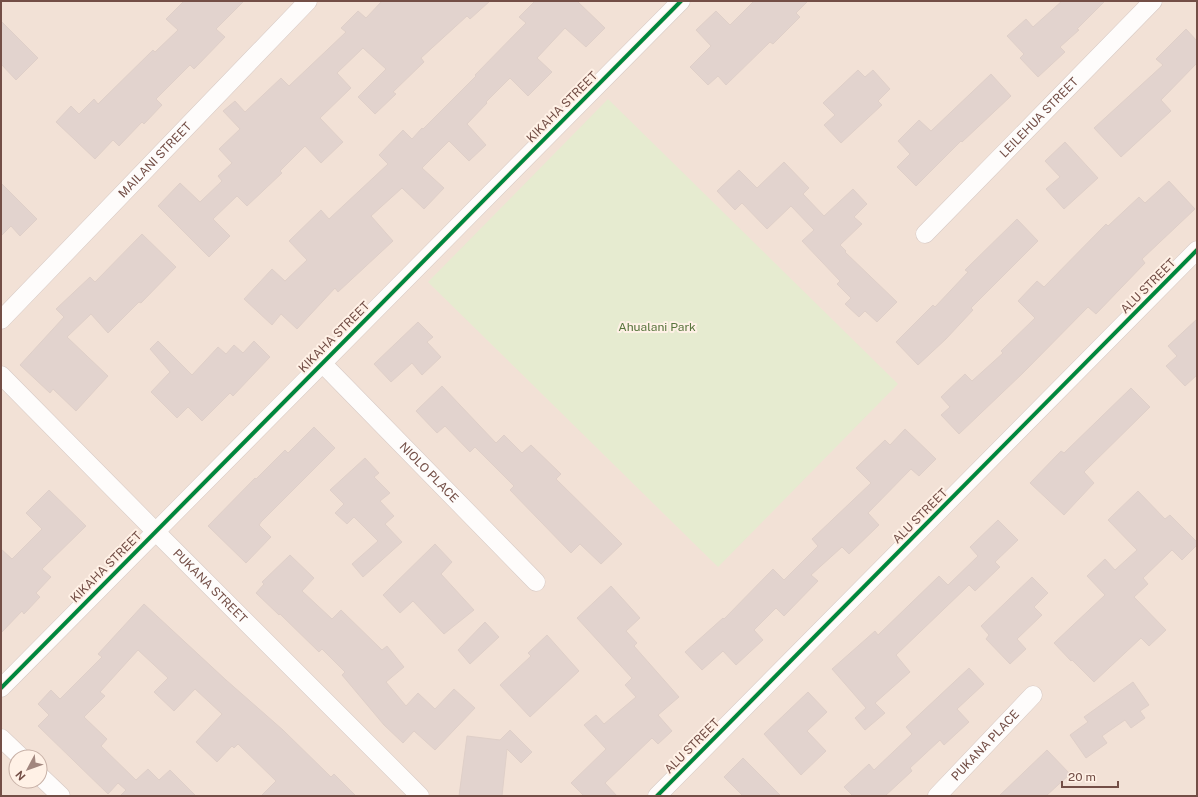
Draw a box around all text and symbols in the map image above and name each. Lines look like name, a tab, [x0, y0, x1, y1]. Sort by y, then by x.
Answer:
street label: KIKAHA STREET	[524, 69, 600, 145]
street label: LEILEHUA STREET	[997, 75, 1081, 160]
street label: MAILANI STREET	[116, 120, 194, 201]
street label: ALU STREET	[1118, 256, 1178, 316]
street label: KIKAHA STREET	[296, 299, 372, 375]
park label: Ahualani Park	[618, 320, 696, 334]
street label: NIOLO PLACE	[397, 440, 461, 505]
street label: ALU STREET	[890, 486, 950, 546]
street label: KIKAHA STREET	[68, 529, 144, 605]
street label: PUKANA STREET	[170, 546, 250, 626]
street label: PUKANA PLACE	[948, 707, 1022, 783]
street label: ALU STREET	[662, 716, 722, 776]
north arrow	[8, 749, 48, 789]
scale bar	[1062, 763, 1118, 789]
text: N	[13, 768, 28, 783]
text: 20 m	[1068, 770, 1096, 784]

